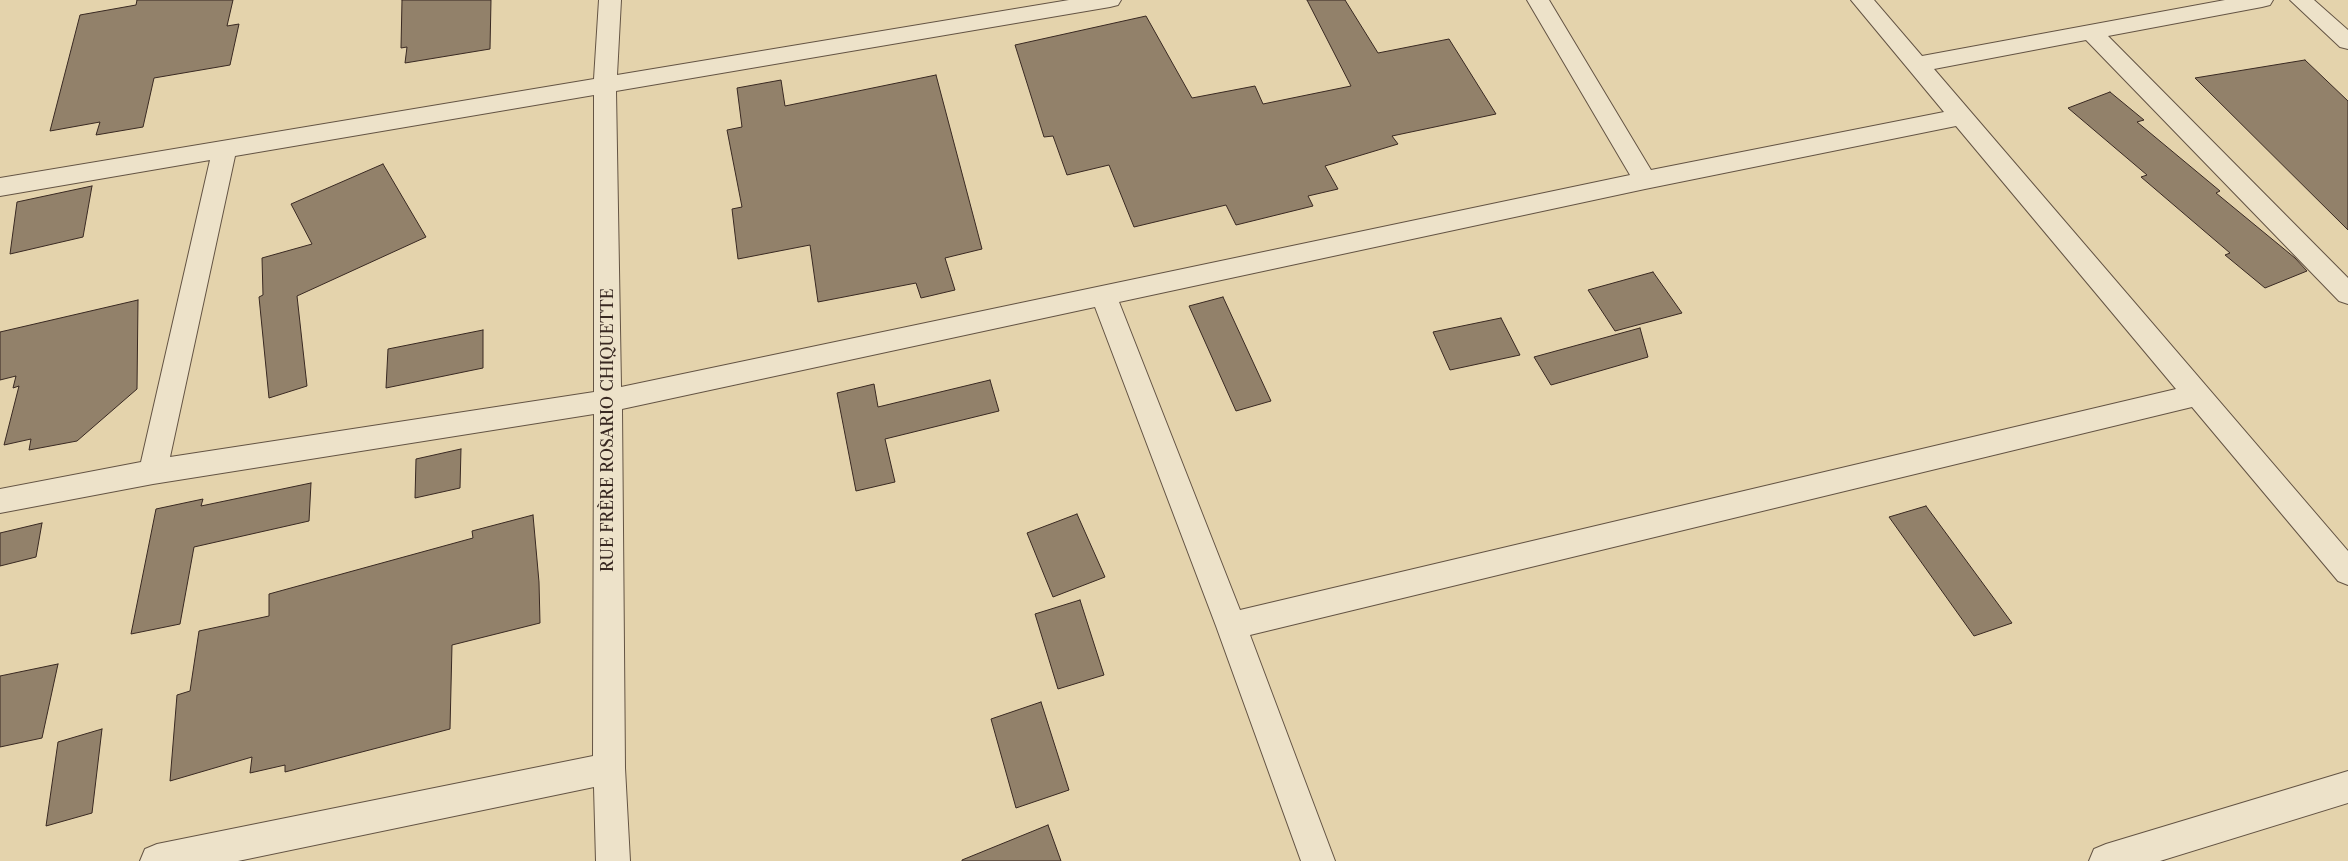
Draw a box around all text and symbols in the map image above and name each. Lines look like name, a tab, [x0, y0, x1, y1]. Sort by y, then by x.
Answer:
street label: RUE FRÈRE ROSARIO CHIQUETTE	[598, 288, 618, 572]

